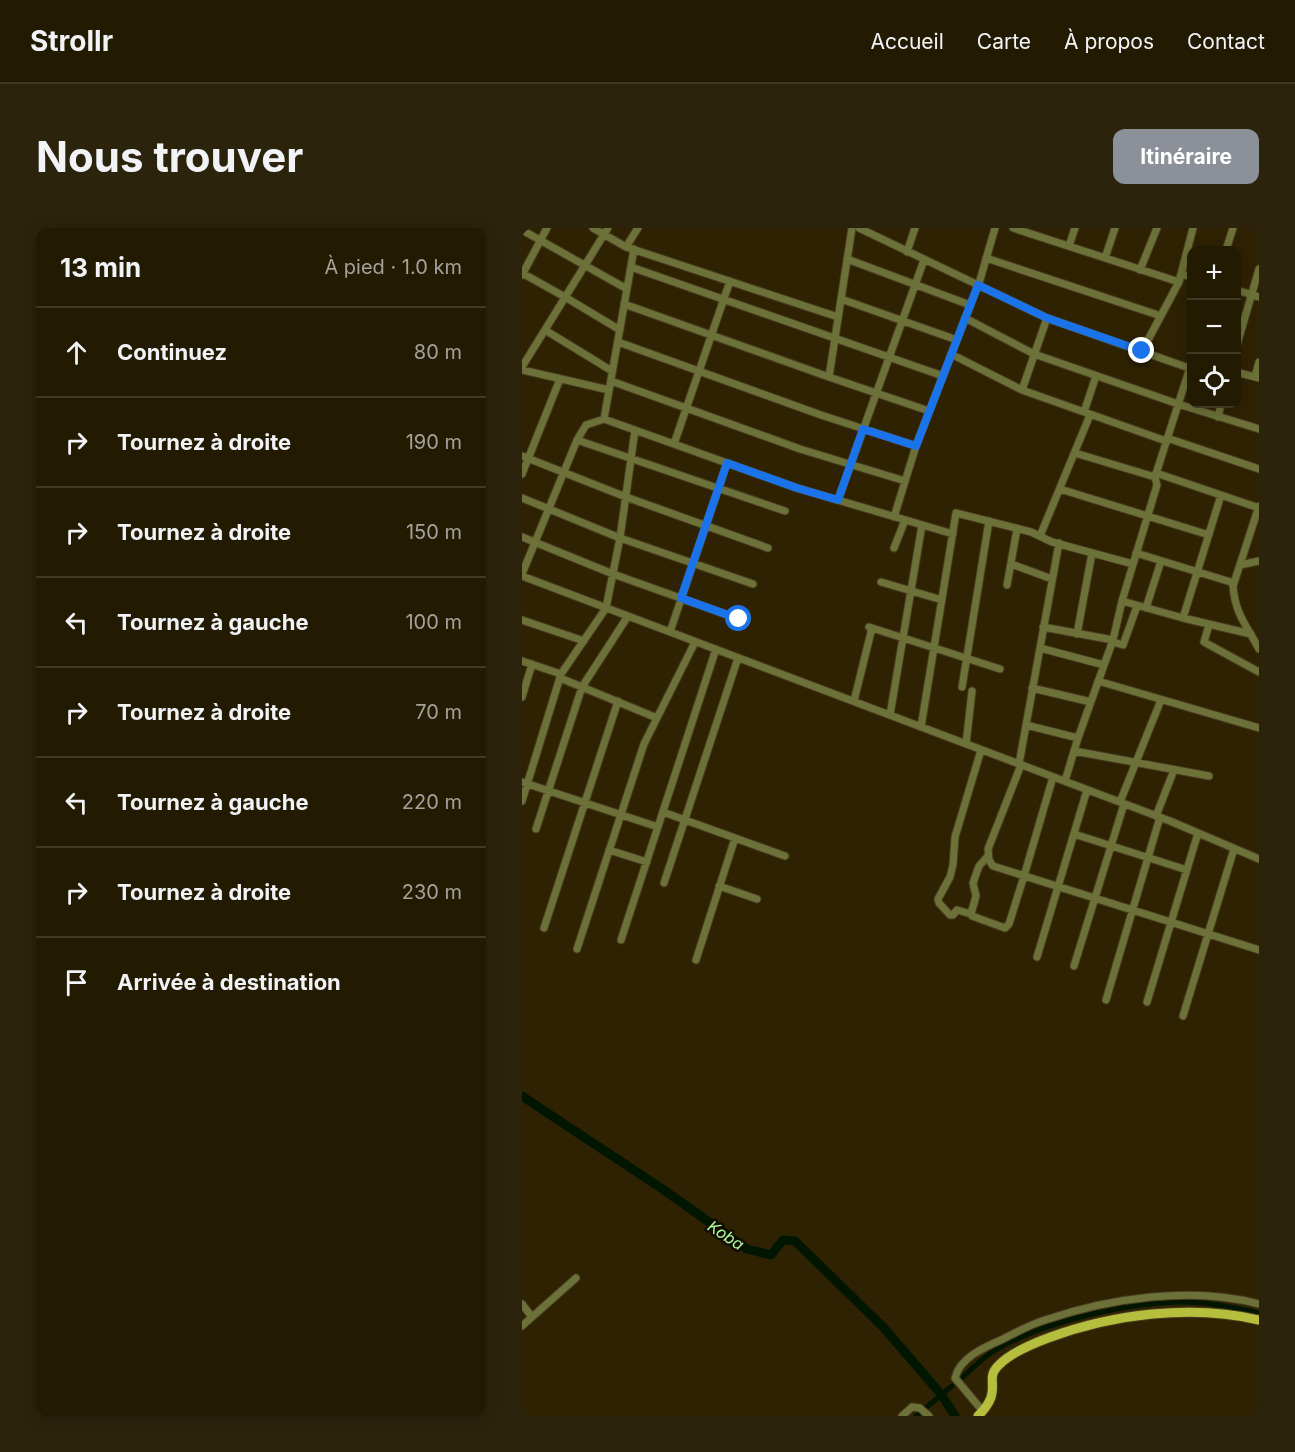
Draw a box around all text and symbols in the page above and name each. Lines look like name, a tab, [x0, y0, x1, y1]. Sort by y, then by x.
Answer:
text: Strollr	[30, 24, 113, 58]
text: Accueil	[870, 29, 944, 54]
text: Carte	[977, 29, 1031, 54]
text: À propos	[1064, 29, 1154, 54]
text: Contact	[1187, 29, 1265, 54]
button: Itinéraire	[1113, 129, 1259, 184]
text: Nous trouver	[36, 131, 303, 182]
map controls	[1187, 246, 1241, 408]
button: +	[1187, 246, 1241, 300]
text: 13 min	[60, 252, 141, 283]
text: À pied · 1.0 km	[324, 255, 462, 279]
button: −	[1187, 300, 1241, 354]
icon: ahead	[60, 336, 93, 369]
route end	[1128, 337, 1154, 363]
text: Continuez	[117, 339, 227, 365]
text: 80 m	[414, 340, 462, 364]
button: locate	[1187, 354, 1241, 408]
icon: right	[60, 426, 93, 459]
text: Tournez à droite	[117, 429, 291, 455]
text: 190 m	[406, 430, 462, 454]
icon: right	[60, 516, 93, 549]
text: Tournez à droite	[117, 519, 291, 545]
text: 150 m	[406, 520, 462, 544]
route start	[725, 605, 751, 631]
icon: left	[60, 606, 93, 639]
text: Tournez à gauche	[117, 609, 309, 635]
text: 100 m	[405, 610, 462, 634]
icon: right	[60, 696, 93, 729]
text: Tournez à droite	[117, 699, 291, 725]
text: 70 m	[415, 700, 462, 724]
icon: left	[60, 786, 93, 819]
text: Tournez à gauche	[117, 789, 309, 815]
text: 220 m	[402, 790, 462, 814]
icon: right	[60, 876, 93, 909]
text: Tournez à droite	[117, 879, 291, 905]
text: 230 m	[402, 880, 462, 904]
icon: arrive	[60, 966, 93, 999]
text: Arrivée à destination	[117, 969, 341, 995]
water label: Koba	[704, 1216, 748, 1254]

